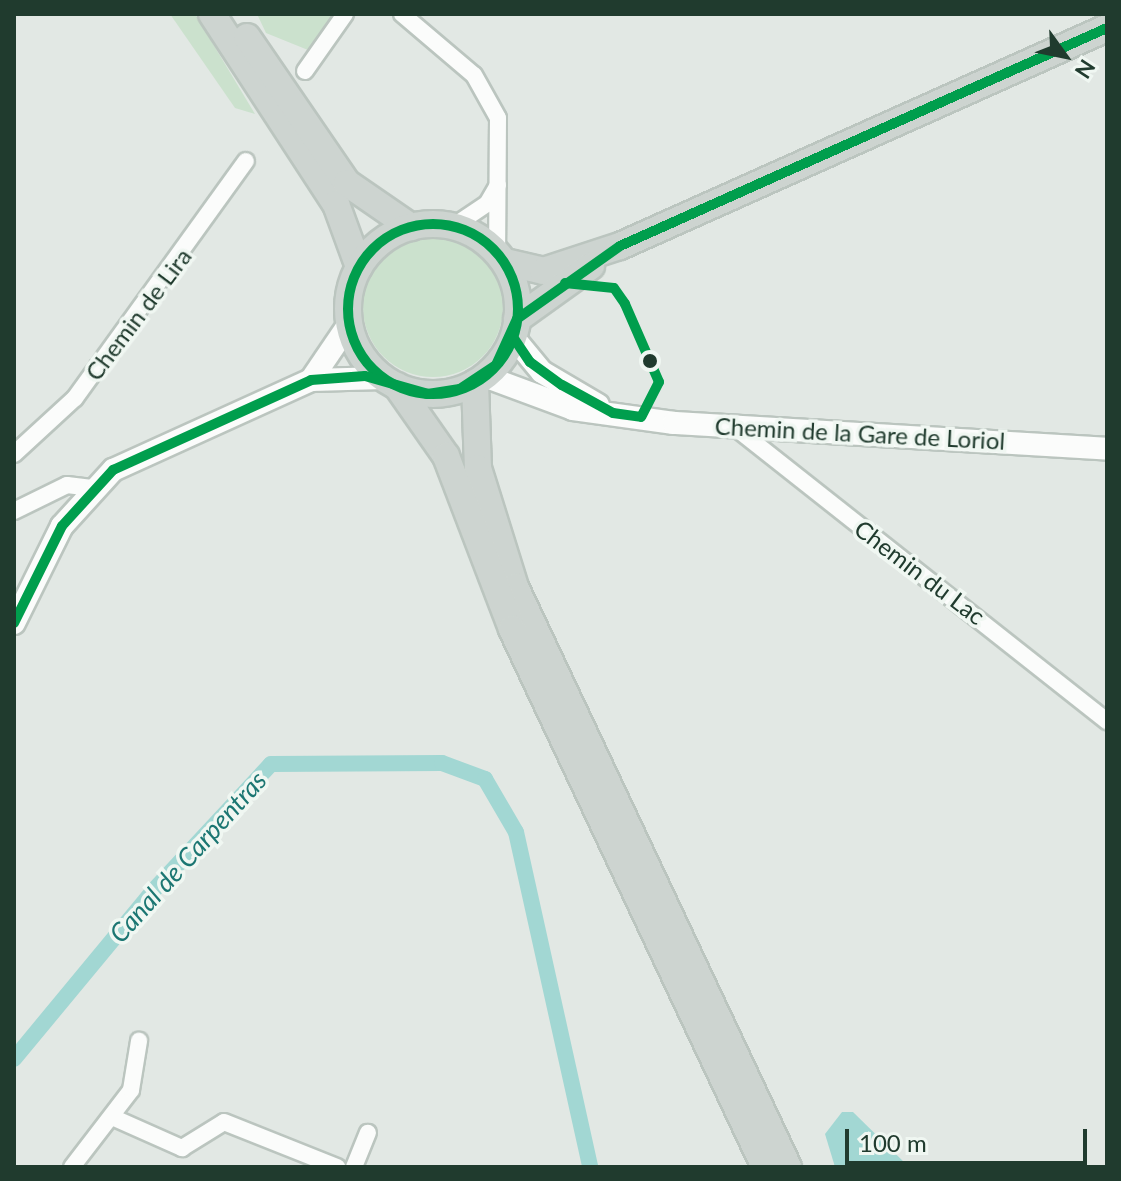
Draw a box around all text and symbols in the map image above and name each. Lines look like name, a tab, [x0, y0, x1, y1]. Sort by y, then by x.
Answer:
north arrow	[1025, 16, 1105, 96]
text: N	[1070, 55, 1101, 84]
street label: Chemin de Lira	[79, 242, 197, 386]
unlabelled marker	[642, 353, 658, 369]
street label: Chemin de la Gare de Loriol	[714, 411, 1006, 455]
street label: Chemin du Lac	[849, 514, 991, 630]
water label: Canal de Carpentras	[103, 765, 273, 949]
scale bar	[849, 1113, 1091, 1163]
text: 100 m	[859, 1128, 927, 1157]

